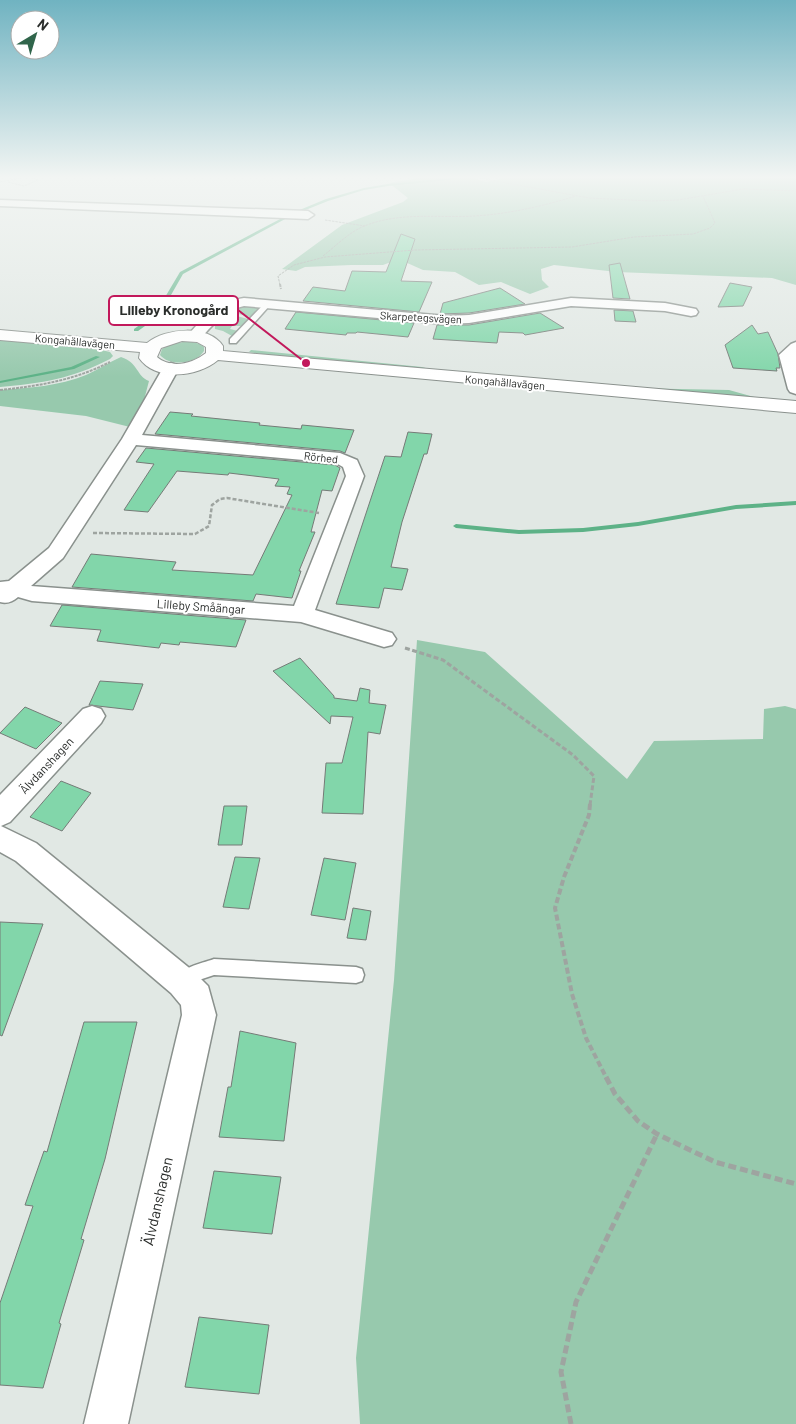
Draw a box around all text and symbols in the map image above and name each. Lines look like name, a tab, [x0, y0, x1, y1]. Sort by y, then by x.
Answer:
north arrow	[10, 10, 60, 60]
text: N	[34, 15, 52, 34]
callout: Lilleby Kronogård	[109, 296, 238, 325]
text: Lilleby Kronogård	[120, 301, 229, 318]
street label: Skarpetegsvägen	[380, 308, 462, 326]
street label: Kongahällavägen	[34, 331, 116, 351]
street label: Kongahällavägen	[464, 372, 546, 392]
street label: Rörhed	[303, 448, 339, 466]
street label: Lilleby Småängar	[156, 596, 246, 616]
street label: Älvdanshagen	[16, 734, 76, 796]
street label: Älvdanshagen	[138, 1155, 176, 1247]

